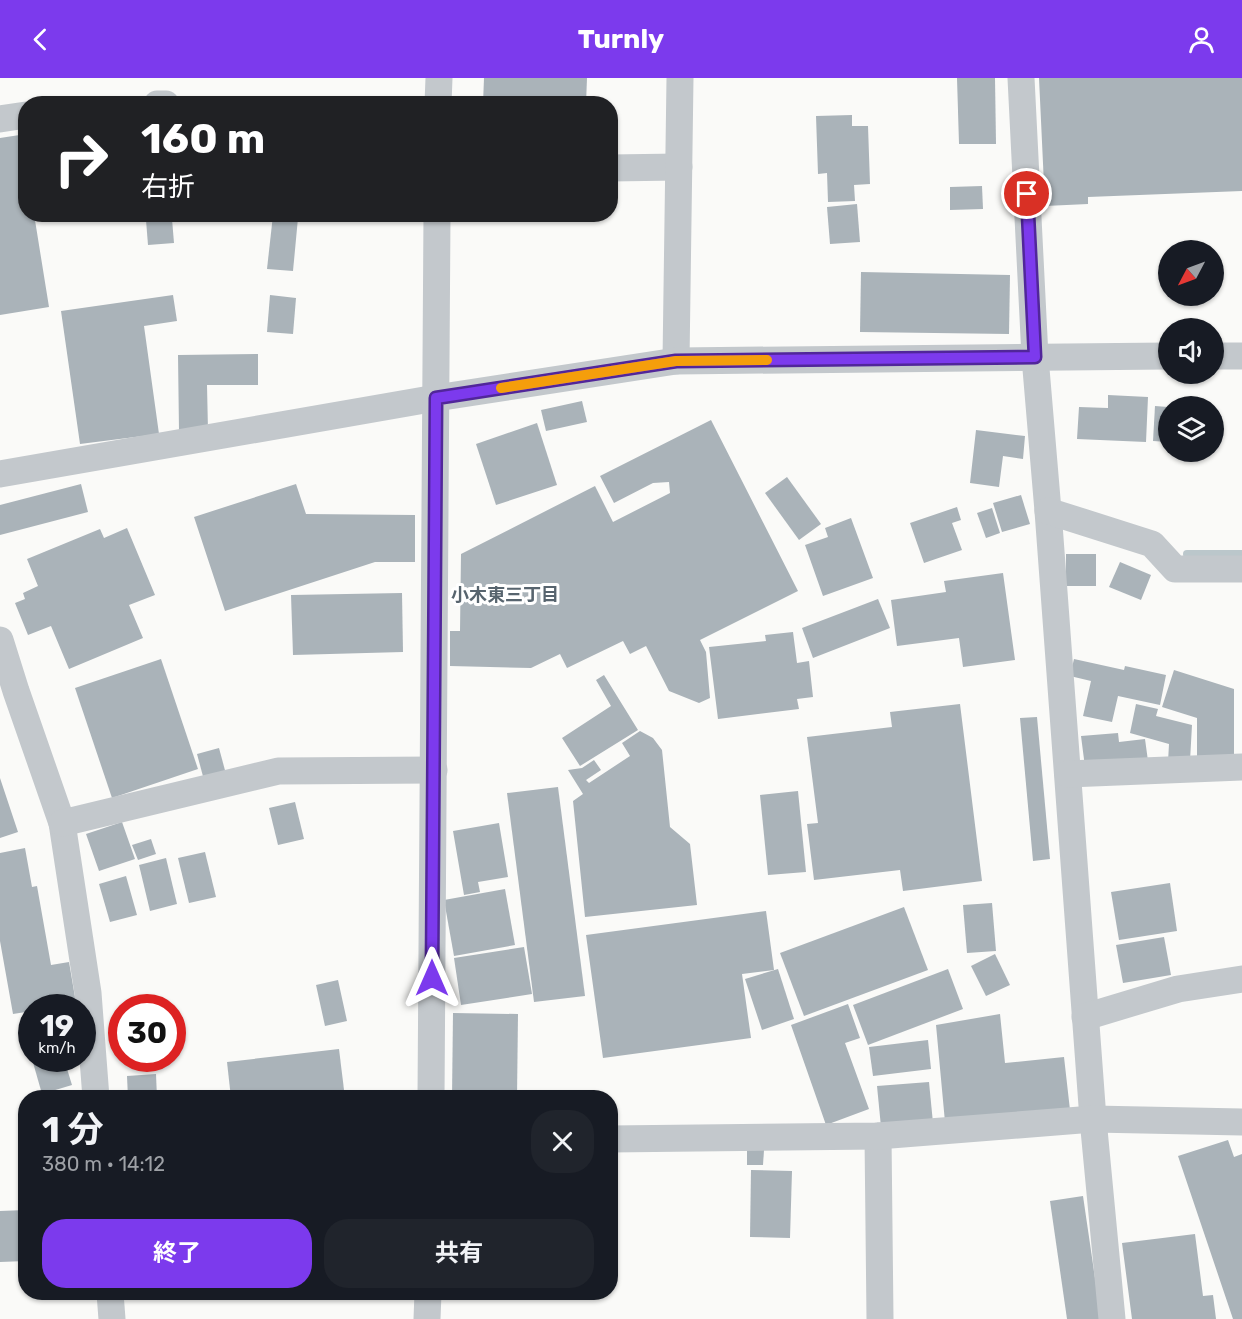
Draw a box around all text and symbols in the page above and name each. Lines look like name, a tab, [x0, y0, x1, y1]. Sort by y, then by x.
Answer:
icon: back	[24, 23, 57, 56]
text: Turnly	[578, 23, 664, 55]
icon: person	[1185, 23, 1218, 56]
text: 160 m	[141, 114, 265, 164]
icon: right	[42, 120, 120, 198]
pin	[1001, 168, 1052, 219]
text: 右折	[141, 171, 195, 203]
icon: arrive	[1010, 177, 1043, 210]
north arrow	[1158, 240, 1224, 306]
map controls	[1158, 240, 1224, 462]
button: sound	[1158, 318, 1224, 384]
button: layers	[1158, 396, 1224, 462]
district label: 小木東三丁目	[451, 584, 559, 606]
position arrow	[400, 946, 464, 1010]
speed limit sign: 30	[108, 994, 186, 1072]
text: 19	[40, 1008, 74, 1044]
text: km/h	[38, 1039, 76, 1057]
text: 1 分	[42, 1108, 104, 1151]
button: close	[531, 1110, 594, 1173]
text: 380 m · 14:12	[42, 1152, 165, 1176]
button: 終了	[42, 1219, 312, 1288]
button: 共有	[324, 1219, 594, 1288]

